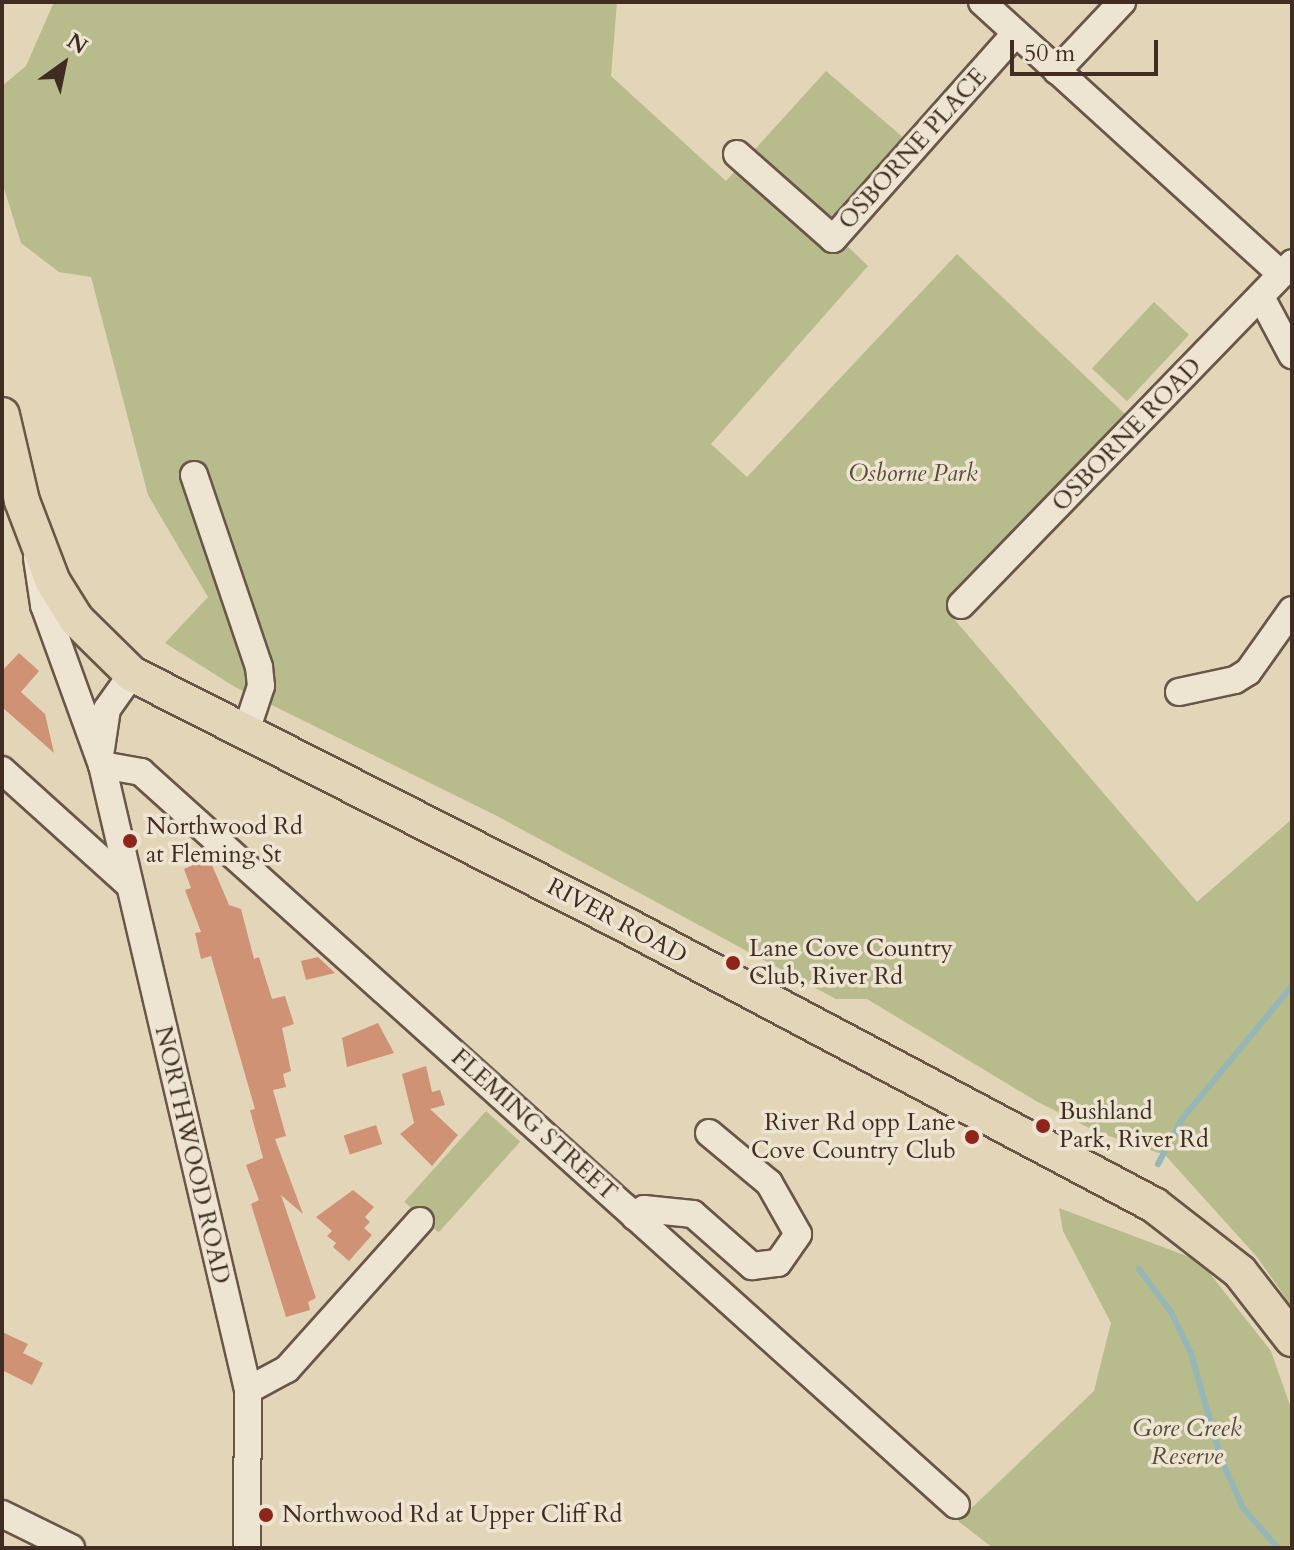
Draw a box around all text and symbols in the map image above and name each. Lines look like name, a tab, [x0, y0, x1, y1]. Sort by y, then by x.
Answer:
north arrow	[24, 24, 104, 104]
scale bar	[1014, 24, 1162, 74]
text: N	[61, 26, 93, 62]
text: 50 m	[1024, 37, 1075, 70]
street label: OSBORNE PLACE	[833, 62, 993, 236]
street label: OSBORNE ROAD	[1046, 352, 1208, 518]
park label: Osborne Park	[848, 460, 978, 488]
place label: Northwood Rd at Fleming St	[146, 813, 303, 869]
marker: Northwood Rd at Fleming St	[121, 832, 139, 850]
street label: RIVER ROAD	[542, 872, 692, 970]
place label: Lane Cove Country Club, River Rd	[749, 935, 953, 991]
marker: Lane Cove Country Club, River Rd	[724, 954, 742, 972]
street label: NORTHWOOD ROAD	[148, 1023, 236, 1287]
street label: FLEMING STREET	[445, 1043, 623, 1207]
place label: Bushland Park, River Rd	[1059, 1098, 1209, 1154]
place label: River Rd opp Lane Cove Country Club	[751, 1109, 956, 1165]
marker: Bushland Park, River Rd	[1034, 1117, 1052, 1135]
marker: River Rd opp Lane Cove Country Club	[963, 1128, 981, 1146]
park label: Gore Creek Reserve	[1132, 1415, 1242, 1471]
place label: Northwood Rd at Upper Cliff Rd	[282, 1501, 622, 1529]
marker: Northwood Rd at Upper Cliff Rd	[257, 1506, 275, 1524]

